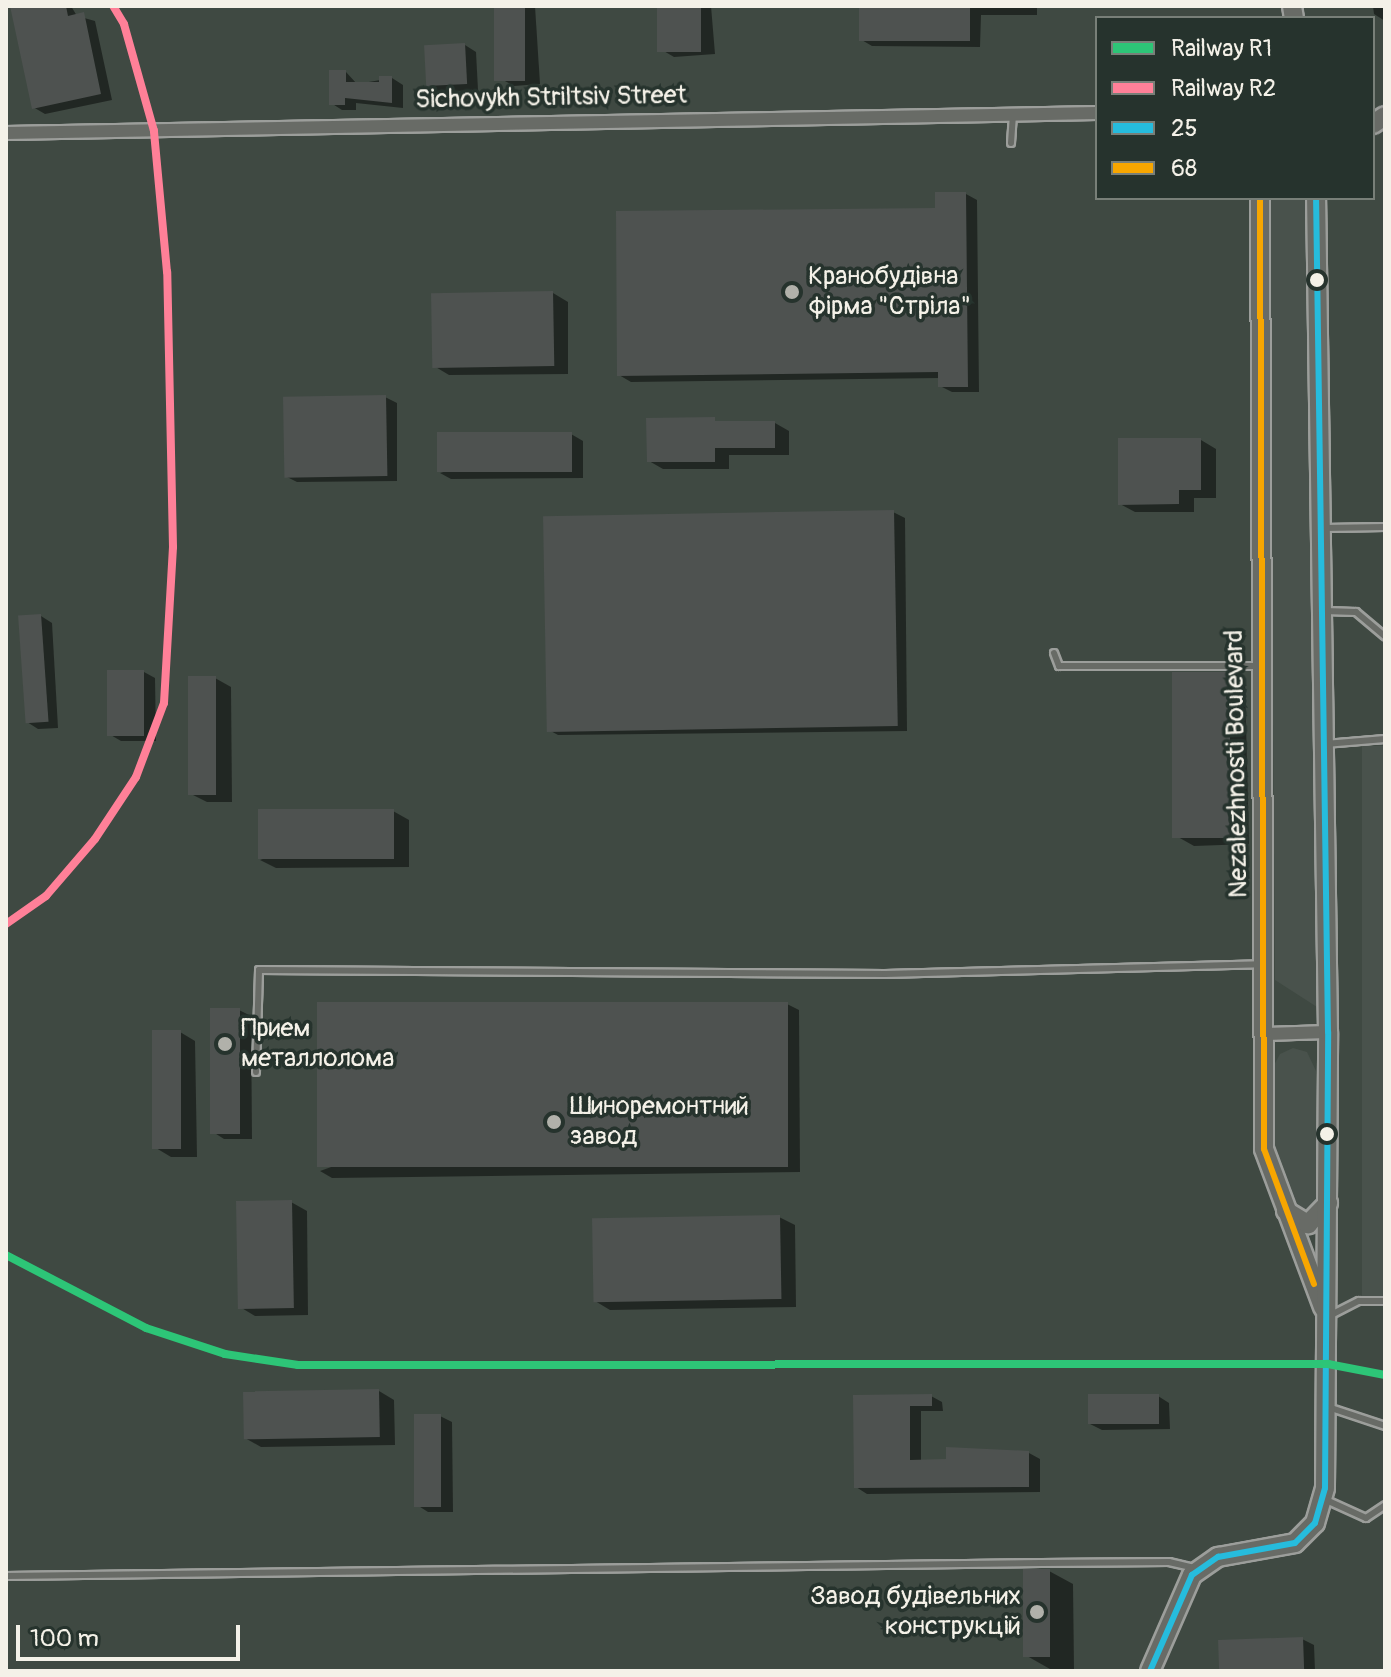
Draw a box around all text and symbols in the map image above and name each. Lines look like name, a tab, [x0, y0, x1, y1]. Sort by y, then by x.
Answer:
legend	[1095, 16, 1375, 200]
text: Railway R1	[1171, 34, 1272, 63]
text: Railway R2	[1171, 74, 1276, 103]
street label: Sichovykh Striltsiv Street	[415, 80, 687, 116]
text: 25	[1171, 114, 1197, 143]
text: 68	[1171, 154, 1197, 183]
place label: Кранобудівна фірма "Стріла"	[808, 261, 971, 322]
unlabelled marker	[1309, 272, 1325, 288]
marker: Кранобудівна фірма "Стріла"	[783, 283, 801, 301]
street label: Nezalezhnosti Boulevard	[1219, 630, 1255, 898]
place label: Прием металлолома	[241, 1013, 394, 1074]
marker: Прием металлолома	[216, 1035, 234, 1053]
place label: Шиноремонтний завод	[570, 1091, 749, 1152]
marker: Шиноремонтний завод	[545, 1113, 563, 1131]
unlabelled marker	[1319, 1126, 1335, 1142]
place label: Завод будівельних конструкцій	[810, 1581, 1021, 1642]
marker: Завод будівельних конструкцій	[1028, 1603, 1046, 1621]
scale bar	[20, 1609, 244, 1659]
text: 100 m	[30, 1624, 99, 1653]

